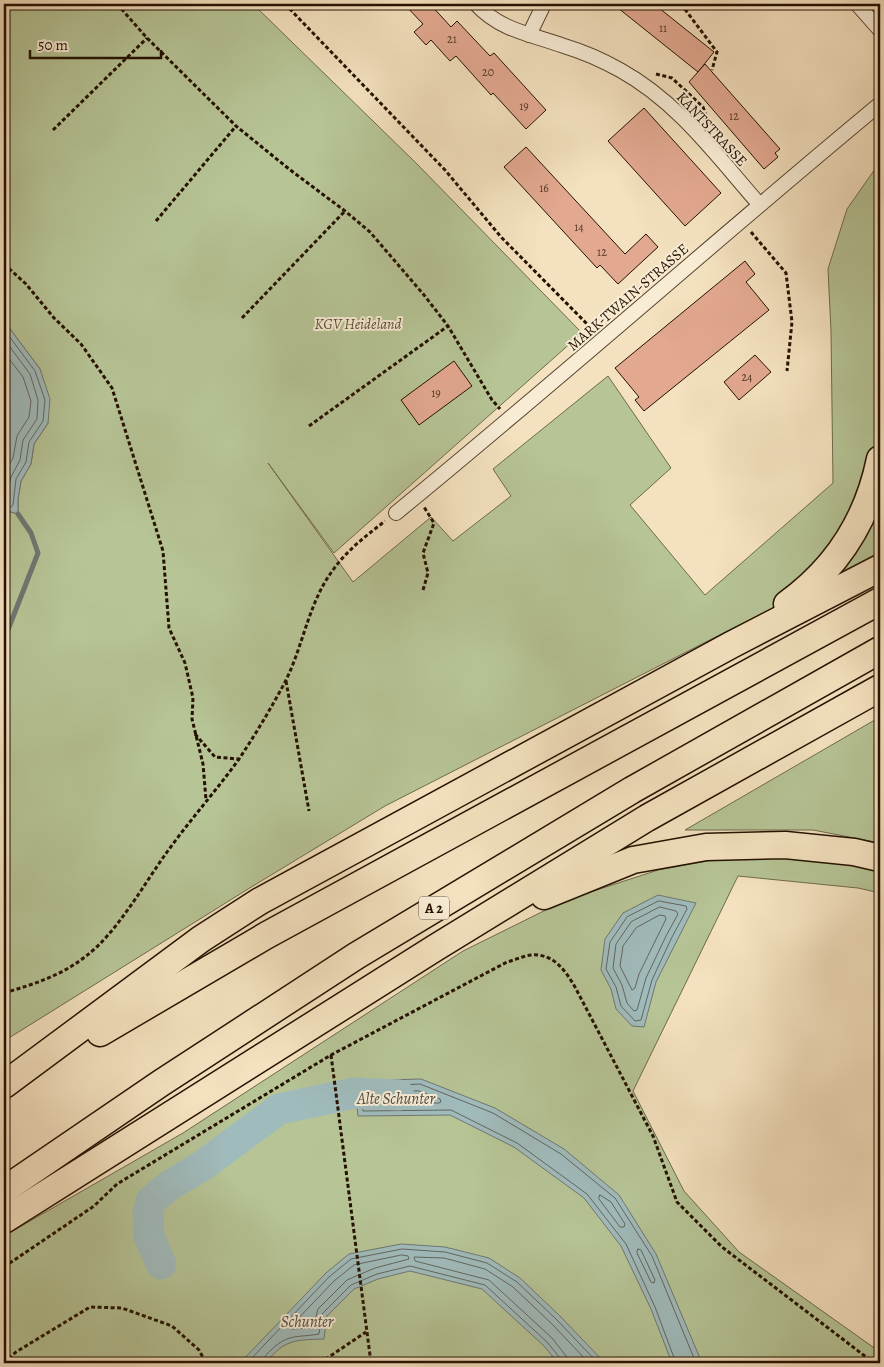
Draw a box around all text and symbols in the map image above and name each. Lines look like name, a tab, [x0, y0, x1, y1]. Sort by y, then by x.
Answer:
house number: 11	[659, 20, 667, 36]
scale bar	[30, 28, 161, 60]
house number: 21	[447, 31, 457, 47]
text: 50 m	[38, 35, 68, 55]
house number: 20	[482, 64, 494, 80]
street label: KANTSTRASSE	[672, 87, 752, 171]
house number: 19	[519, 98, 529, 114]
house number: 12	[729, 108, 739, 124]
house number: 16	[539, 180, 549, 196]
house number: 14	[574, 219, 584, 235]
street label: MARK-TWAIN-STRASSE	[563, 239, 693, 355]
house number: 12	[597, 244, 607, 260]
park label: KGV Heideland	[315, 314, 402, 334]
house number: 24	[741, 369, 753, 385]
house number: 19	[431, 385, 441, 401]
road number: A 2	[419, 896, 449, 920]
water label: Alte Schunter	[356, 1088, 435, 1110]
water label: Schunter	[281, 1311, 334, 1333]

